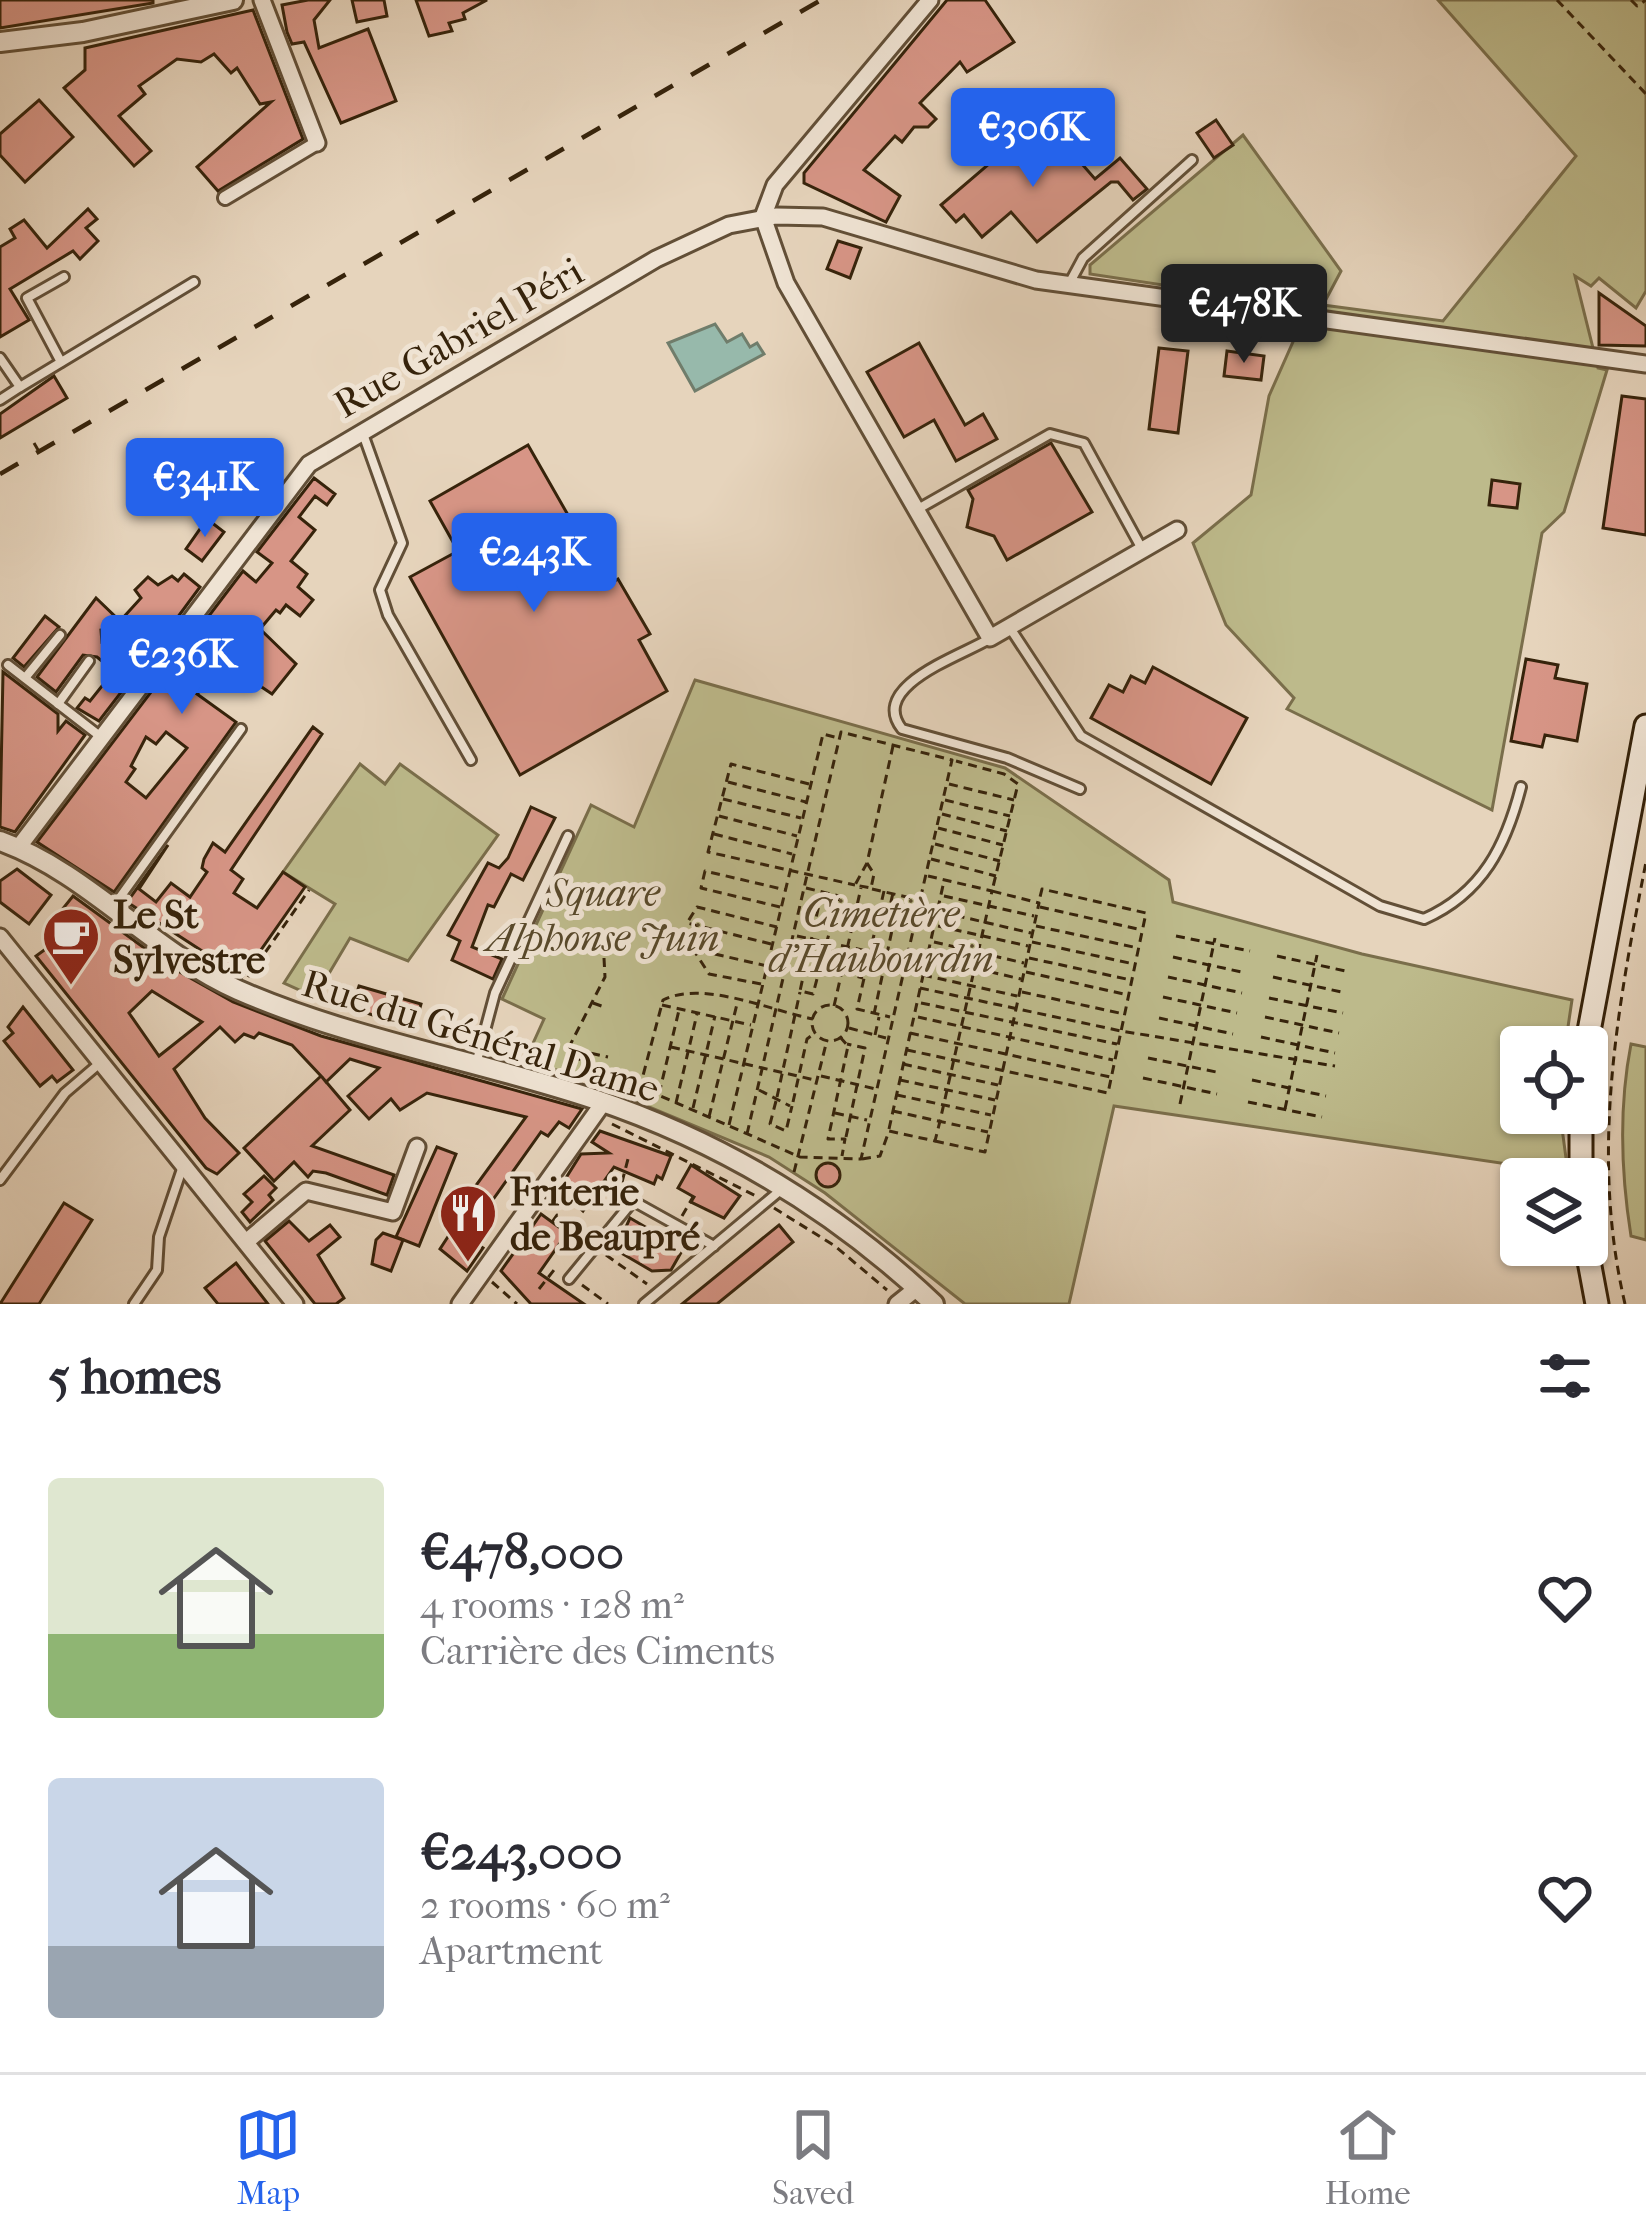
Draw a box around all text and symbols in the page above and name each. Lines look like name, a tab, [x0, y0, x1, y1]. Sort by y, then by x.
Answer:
pin: €306K	[949, 88, 1117, 190]
text: €306K	[978, 104, 1088, 150]
street label: Rue Gabriel Péri	[326, 248, 591, 428]
pin: €478K	[1160, 264, 1328, 366]
text: €478K	[1188, 280, 1300, 326]
pin: €341K	[121, 438, 289, 540]
text: €341K	[153, 454, 257, 500]
pin: €243K	[450, 513, 618, 615]
text: €243K	[479, 529, 589, 575]
pin: €236K	[98, 615, 266, 717]
text: €236K	[128, 631, 236, 677]
park label: Square Alphonse Juin	[482, 870, 719, 961]
park label: Cimetière d'Haubourdin	[768, 891, 994, 982]
place label: Le St Sylvestre	[113, 892, 265, 983]
cafe icon: Le St Sylvestre	[40, 905, 102, 987]
street label: Rue du Général Dame	[297, 960, 665, 1112]
map controls	[1500, 1026, 1608, 1266]
button: locate	[1500, 1026, 1608, 1134]
button: layers	[1500, 1158, 1608, 1266]
place label: Friterie de Beaupré	[510, 1169, 700, 1260]
restaurant icon: Friterie de Beaupré	[437, 1182, 499, 1264]
icon: filters	[1532, 1343, 1598, 1409]
text: 5 homes	[48, 1346, 221, 1406]
text: €478,000	[420, 1522, 624, 1582]
icon: home	[144, 1526, 288, 1670]
icon: heart	[1532, 1565, 1598, 1631]
text: 4 rooms · 128 m²	[420, 1582, 684, 1628]
text: Carrière des Ciments	[420, 1628, 775, 1674]
text: €243,000	[420, 1822, 623, 1882]
icon: home	[144, 1826, 288, 1970]
icon: heart	[1532, 1865, 1598, 1931]
text: 2 rooms · 60 m²	[420, 1882, 670, 1928]
text: Apartment	[420, 1928, 603, 1974]
tab: Map	[235, 2102, 301, 2213]
tab: Saved	[772, 2102, 854, 2213]
tab: Home	[1325, 2102, 1411, 2213]

